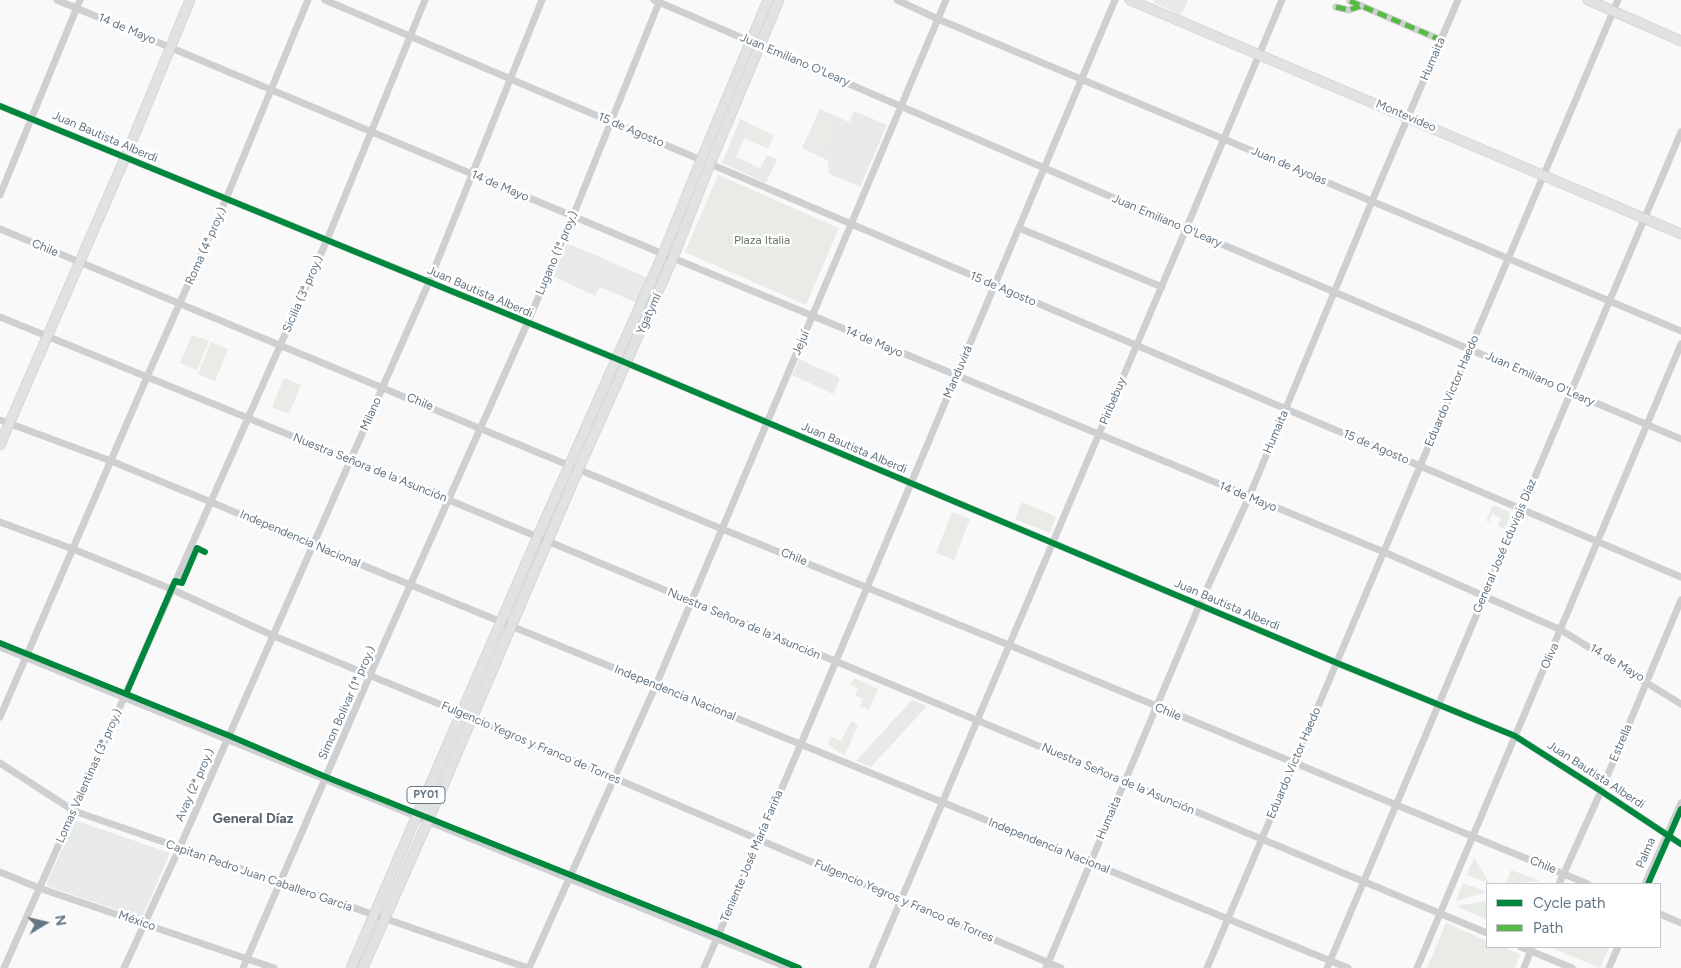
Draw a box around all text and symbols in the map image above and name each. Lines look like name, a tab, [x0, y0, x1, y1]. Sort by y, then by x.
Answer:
street label: 14 de Mayo	[96, 10, 158, 48]
street label: Juan Emiliano O'Leary	[738, 30, 852, 90]
street label: Humaita	[1417, 35, 1449, 83]
street label: Montevideo	[1374, 97, 1438, 135]
street label: Juan Bautista Alberdi	[50, 108, 160, 166]
street label: 15 de Agosto	[596, 110, 666, 150]
street label: Juan de Ayolas	[1249, 144, 1329, 188]
street label: 14 de Mayo	[469, 167, 531, 205]
street label: Juan Emiliano O'Leary	[1110, 191, 1224, 251]
street label: Roma (4ª proy.)	[182, 205, 230, 287]
street label: Lugano (1ª proy.)	[533, 209, 581, 297]
park label: Plaza Italia	[734, 233, 790, 247]
street label: Chile	[30, 236, 60, 260]
street label: Sicilia (3ª proy.)	[280, 253, 326, 335]
street label: Juan Bautista Alberdi	[425, 263, 535, 321]
street label: 15 de Agosto	[968, 269, 1038, 309]
street label: Ygatymí	[634, 291, 664, 337]
street label: 14 de Mayo	[843, 323, 905, 361]
street label: Jejuí	[789, 328, 813, 358]
street label: Eduardo Victor Haedo	[1422, 333, 1482, 449]
street label: Manduvirá	[940, 343, 976, 401]
street label: Juan Emiliano O'Leary	[1483, 348, 1597, 410]
street label: Piribebuy	[1097, 375, 1129, 427]
street label: Chile	[405, 390, 435, 414]
street label: Milano	[357, 395, 385, 433]
street label: Humaita	[1260, 408, 1292, 456]
street label: Juan Bautista Alberdi	[799, 419, 909, 477]
street label: 15 de Agosto	[1341, 427, 1411, 467]
street label: Nuestra Señora de la Asunción	[291, 430, 449, 506]
street label: General José Eduvigis Díaz	[1470, 477, 1540, 615]
street label: 14 de Mayo	[1217, 479, 1279, 515]
street label: Independencia Nacional	[238, 507, 362, 571]
street label: Chile	[779, 545, 809, 569]
street label: Juan Bautista Alberdi	[1172, 576, 1282, 634]
street label: Nuestra Señora de la Asunción	[665, 585, 823, 663]
street label: Oliva	[1538, 641, 1562, 671]
street label: 14 de Mayo	[1587, 641, 1647, 685]
street label: Simon Bolivar (1ª proy.)	[315, 644, 379, 762]
street label: Independencia Nacional	[612, 662, 738, 724]
street label: Fulgencio Yegros y Franco de Torres	[439, 699, 623, 787]
street label: Chile	[1153, 700, 1183, 724]
street label: Eduardo Victor Haedo	[1264, 705, 1324, 821]
street label: Lomas Valentinas (3ª proy.)	[53, 707, 125, 845]
street label: Estrella	[1607, 722, 1635, 764]
street label: Juan Bautista Alberdi	[1544, 738, 1648, 812]
street label: Nuestra Señora de la Asunción	[1039, 740, 1197, 818]
street label: Avay (2ª proy.)	[173, 746, 217, 824]
road number: PY01	[407, 786, 445, 804]
street label: Teniente José María Fariña	[718, 788, 786, 924]
street label: Humaita	[1093, 794, 1125, 842]
district label: General Díaz	[212, 811, 294, 827]
street label: Independencia Nacional	[986, 815, 1112, 877]
street label: Palma	[1633, 835, 1659, 871]
street label: Capitan Pedro Juan Caballero Garcia	[164, 837, 354, 915]
street label: Chile	[1528, 853, 1558, 877]
street label: Fulgencio Yegros y Franco de Torres	[812, 857, 996, 945]
legend	[1486, 883, 1661, 948]
text: Cycle path	[1533, 894, 1605, 912]
north arrow	[20, 898, 70, 948]
street label: México	[116, 908, 158, 934]
text: N	[51, 914, 70, 927]
text: Path	[1533, 919, 1563, 937]

